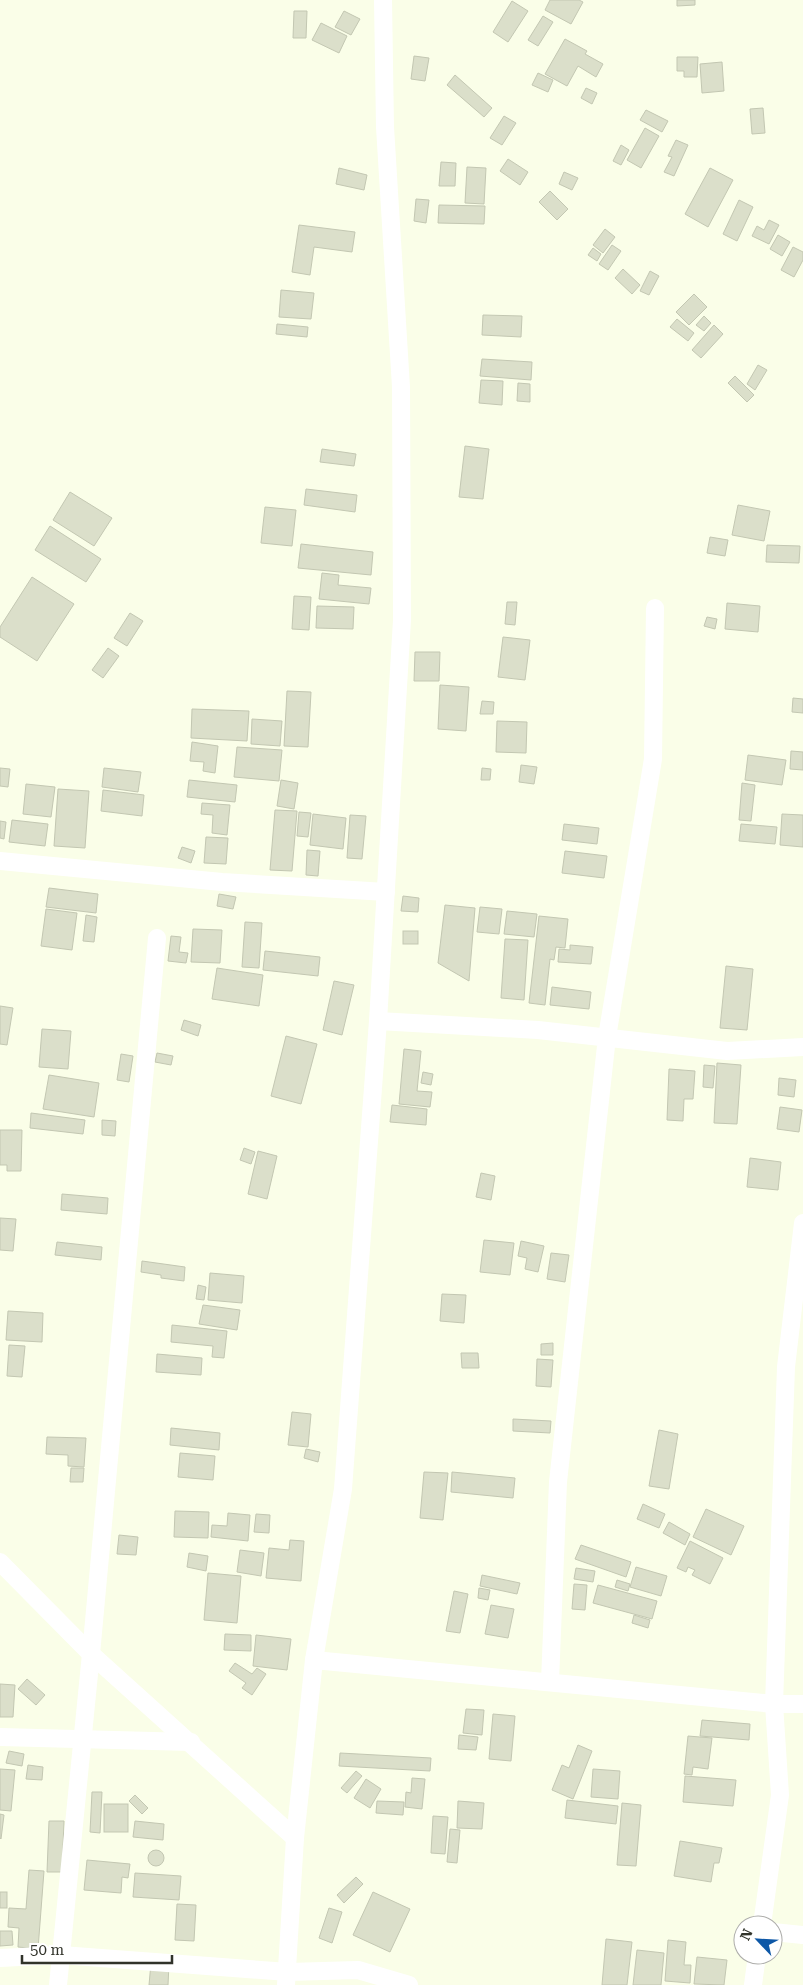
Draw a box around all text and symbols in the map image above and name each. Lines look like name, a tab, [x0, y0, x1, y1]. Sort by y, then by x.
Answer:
north arrow	[733, 1915, 783, 1965]
text: N	[737, 1926, 756, 1943]
scale bar	[22, 1932, 172, 1964]
text: 50 m	[30, 1941, 65, 1959]

